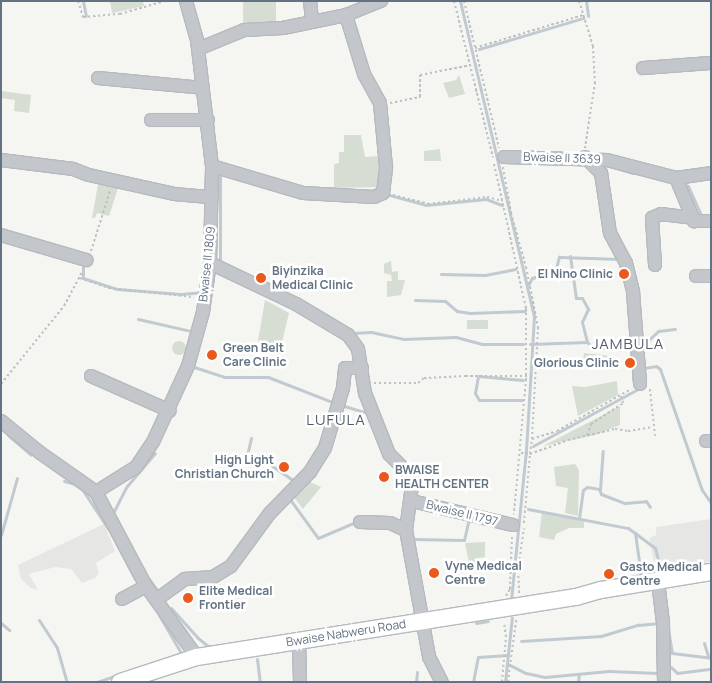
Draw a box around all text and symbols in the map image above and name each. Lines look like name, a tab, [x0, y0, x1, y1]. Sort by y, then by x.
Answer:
street label: Bwaise II 3639	[523, 149, 601, 167]
street label: Bwaise II 1809	[196, 226, 218, 302]
place label: Biyinzika Medical Clinic	[272, 264, 353, 292]
place label: El Nino Clinic	[538, 267, 613, 281]
marker: El Nino Clinic	[617, 267, 631, 281]
marker: Biyinzika Medical Clinic	[254, 271, 268, 285]
district label: JAMBULA	[591, 335, 665, 353]
place label: Green Belt Care Clinic	[223, 341, 286, 369]
marker: Green Belt Care Clinic	[205, 348, 219, 362]
place label: Glorious Clinic	[534, 356, 619, 370]
marker: Glorious Clinic	[623, 356, 637, 370]
district label: LUFULA	[306, 411, 366, 429]
place label: High Light Christian Church	[175, 453, 274, 481]
marker: High Light Christian Church	[278, 461, 290, 473]
place label: BWAISE HEALTH CENTER	[395, 463, 489, 491]
marker: BWAISE HEALTH CENTER	[377, 470, 391, 484]
street label: Bwaise II 1797	[425, 497, 499, 529]
place label: Vyne Medical Centre	[445, 559, 522, 587]
place label: Gasto Medical Centre	[620, 560, 702, 588]
marker: Vyne Medical Centre	[427, 566, 441, 580]
marker: Gasto Medical Centre	[602, 567, 616, 581]
place label: Elite Medical Frontier	[199, 584, 273, 612]
marker: Elite Medical Frontier	[181, 591, 195, 605]
street label: Bwaise Nabweru Road	[285, 616, 407, 650]

